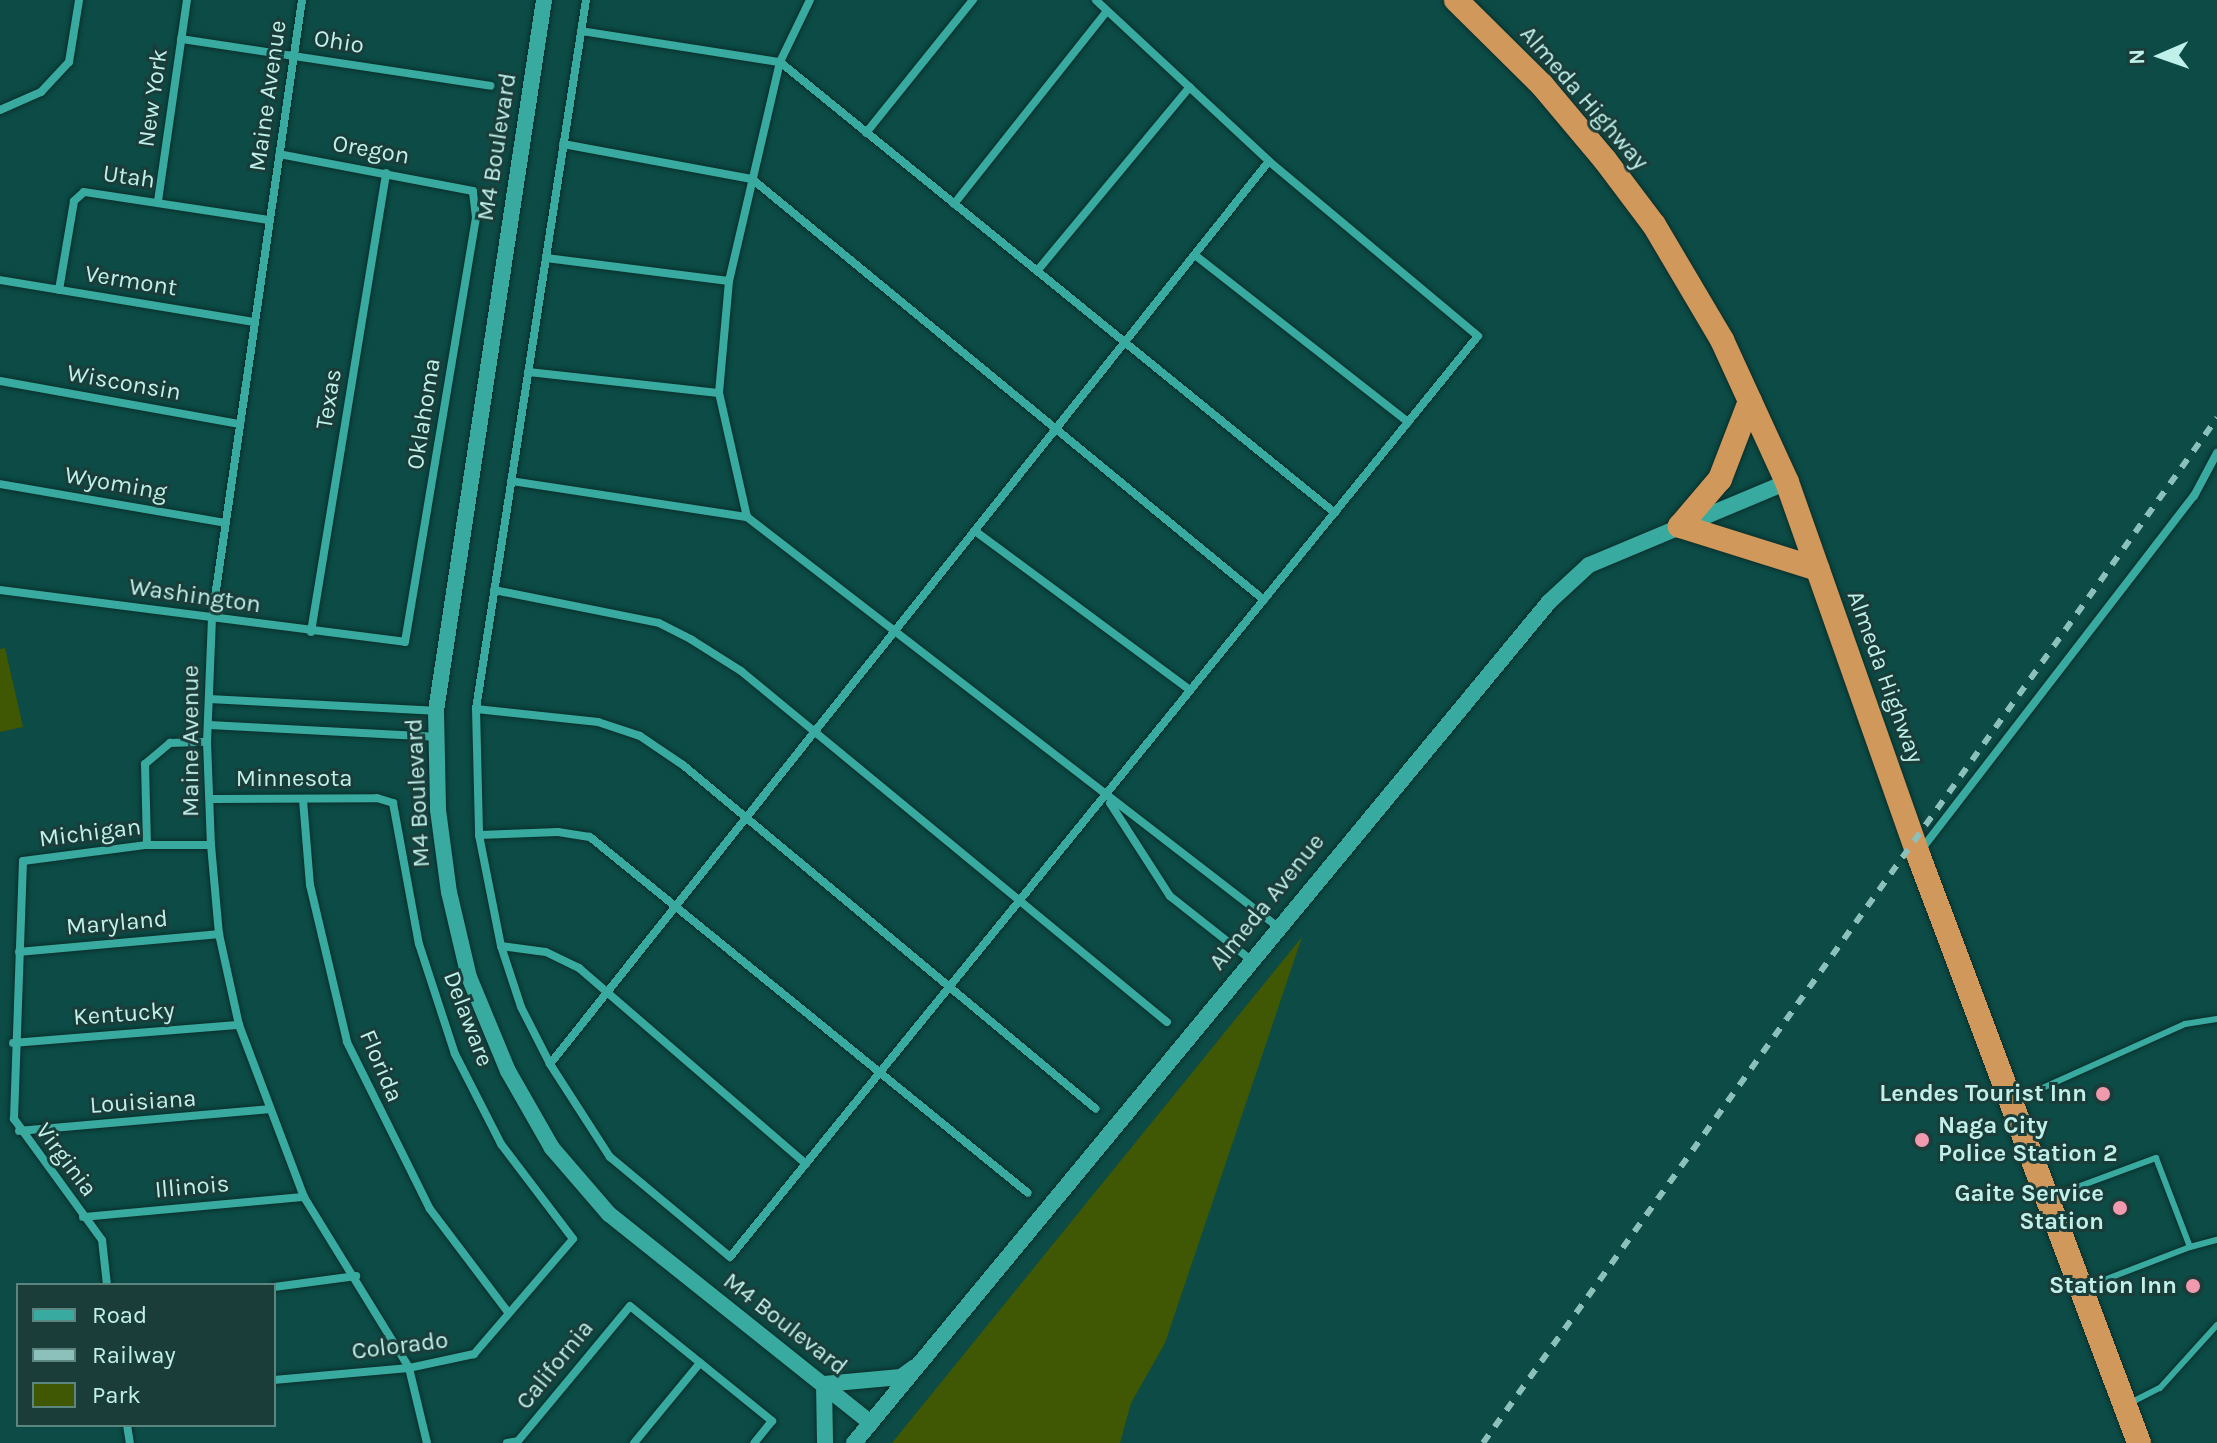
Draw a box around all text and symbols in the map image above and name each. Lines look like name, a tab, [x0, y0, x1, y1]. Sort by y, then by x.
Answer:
north arrow	[2121, 16, 2201, 96]
street label: Maine Avenue	[243, 19, 293, 173]
street label: Almeda Highway	[1514, 20, 1654, 176]
street label: Ohio	[312, 24, 366, 60]
street label: New York	[132, 47, 174, 149]
text: N	[2124, 48, 2150, 65]
street label: M4 Boulevard	[471, 71, 523, 223]
street label: Oregon	[330, 129, 412, 171]
street label: Utah	[101, 159, 157, 195]
street label: Vermont	[83, 260, 179, 302]
street label: Oklahoma	[401, 356, 447, 472]
street label: Wisconsin	[65, 359, 183, 407]
street label: Texas	[310, 367, 348, 431]
street label: Wyoming	[63, 461, 169, 507]
street label: Washington	[127, 572, 263, 620]
street label: Almeda Highway	[1840, 587, 1930, 767]
street label: Maine Avenue	[177, 665, 205, 817]
street label: M4 Boulevard	[400, 718, 436, 868]
street label: Minnesota	[236, 765, 352, 793]
street label: Michigan	[37, 812, 143, 854]
street label: Almeda Avenue	[1203, 828, 1331, 976]
street label: Maryland	[65, 904, 169, 942]
street label: Delaware	[437, 967, 499, 1071]
street label: Kentucky	[72, 996, 176, 1032]
street label: Florida	[353, 1026, 409, 1106]
place label: Lendes Tourist Inn	[1879, 1080, 2087, 1108]
street label: Louisiana	[89, 1084, 197, 1120]
marker: Lendes Tourist Inn	[2094, 1085, 2112, 1103]
place label: Naga City Police Station 2	[1938, 1112, 2117, 1168]
street label: Virginia	[29, 1118, 103, 1202]
marker: Naga City Police Station 2	[1913, 1131, 1931, 1149]
street label: Illinois	[154, 1169, 230, 1205]
place label: Gaite Service Station	[1954, 1180, 2104, 1236]
marker: Gaite Service Station	[2111, 1199, 2129, 1217]
street label: M4 Boulevard	[717, 1267, 853, 1381]
place label: Station Inn	[2049, 1272, 2177, 1300]
marker: Station Inn	[2184, 1277, 2202, 1295]
legend	[16, 1283, 276, 1427]
text: Road	[92, 1301, 147, 1329]
street label: California	[510, 1314, 600, 1416]
street label: Colorado	[350, 1326, 450, 1366]
text: Railway	[92, 1341, 176, 1369]
text: Park	[92, 1381, 141, 1409]

